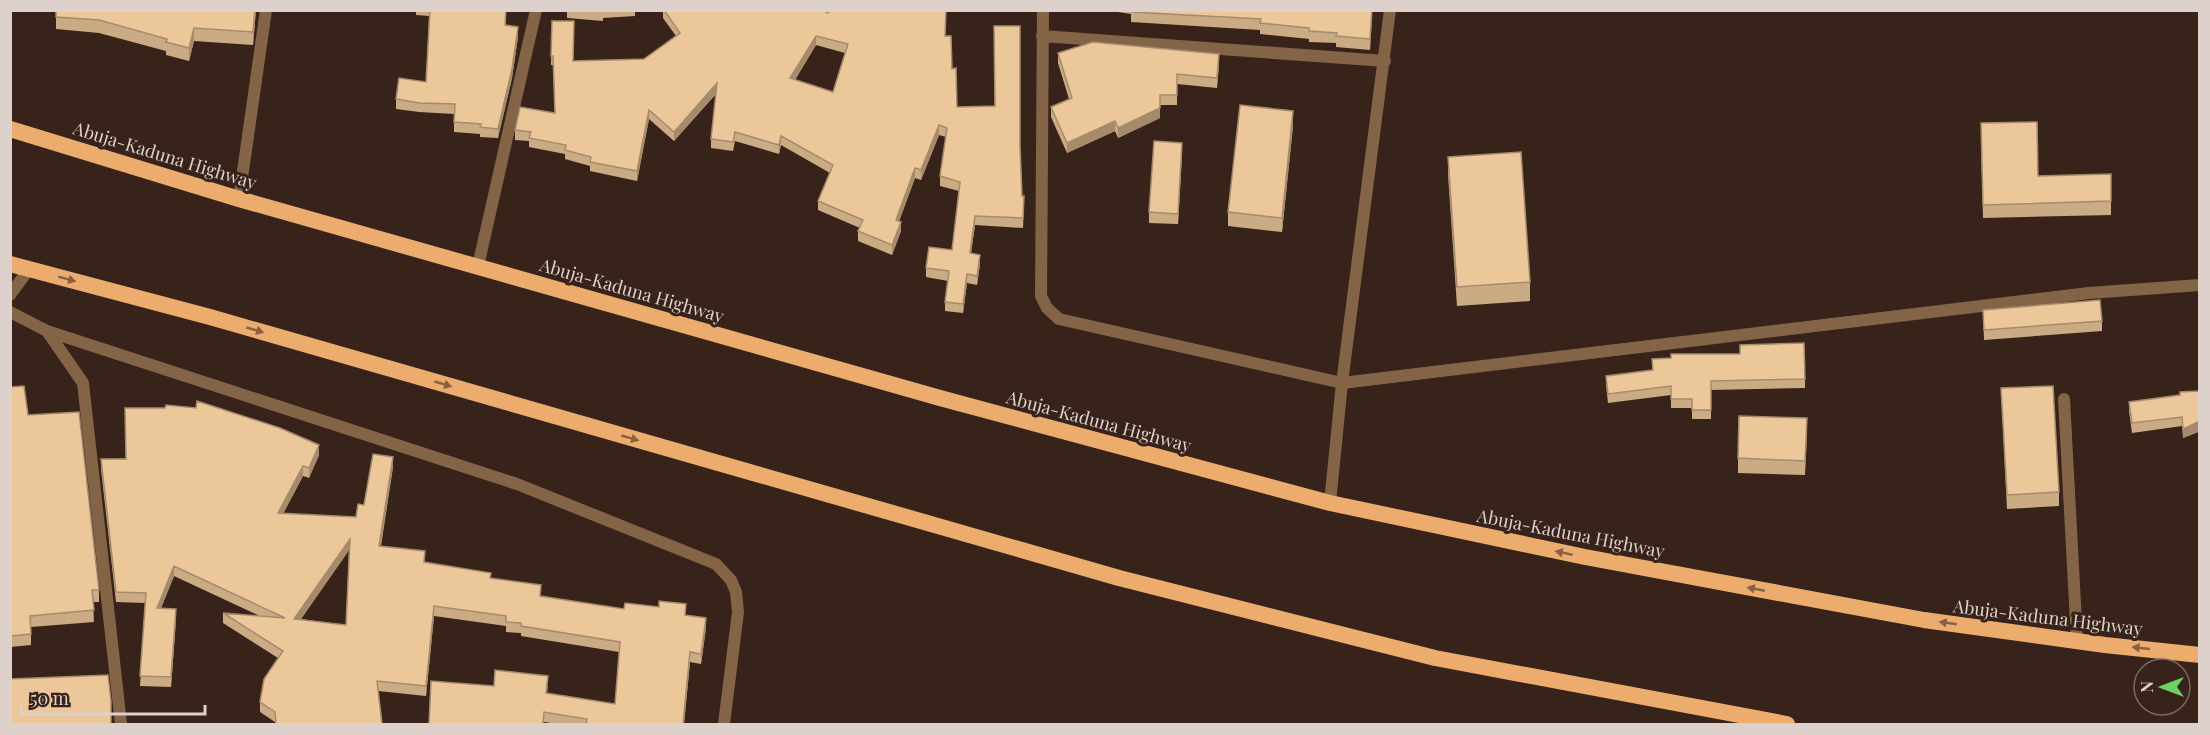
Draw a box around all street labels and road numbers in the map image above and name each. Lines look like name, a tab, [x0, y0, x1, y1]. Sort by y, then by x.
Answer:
street label: Abuja-Kaduna Highway	[69, 115, 260, 194]
street label: Abuja-Kaduna Highway	[536, 252, 727, 328]
street label: Abuja-Kaduna Highway	[1003, 384, 1194, 457]
street label: Abuja-Kaduna Highway	[1474, 503, 1667, 563]
street label: Abuja-Kaduna Highway	[1951, 593, 2144, 641]

